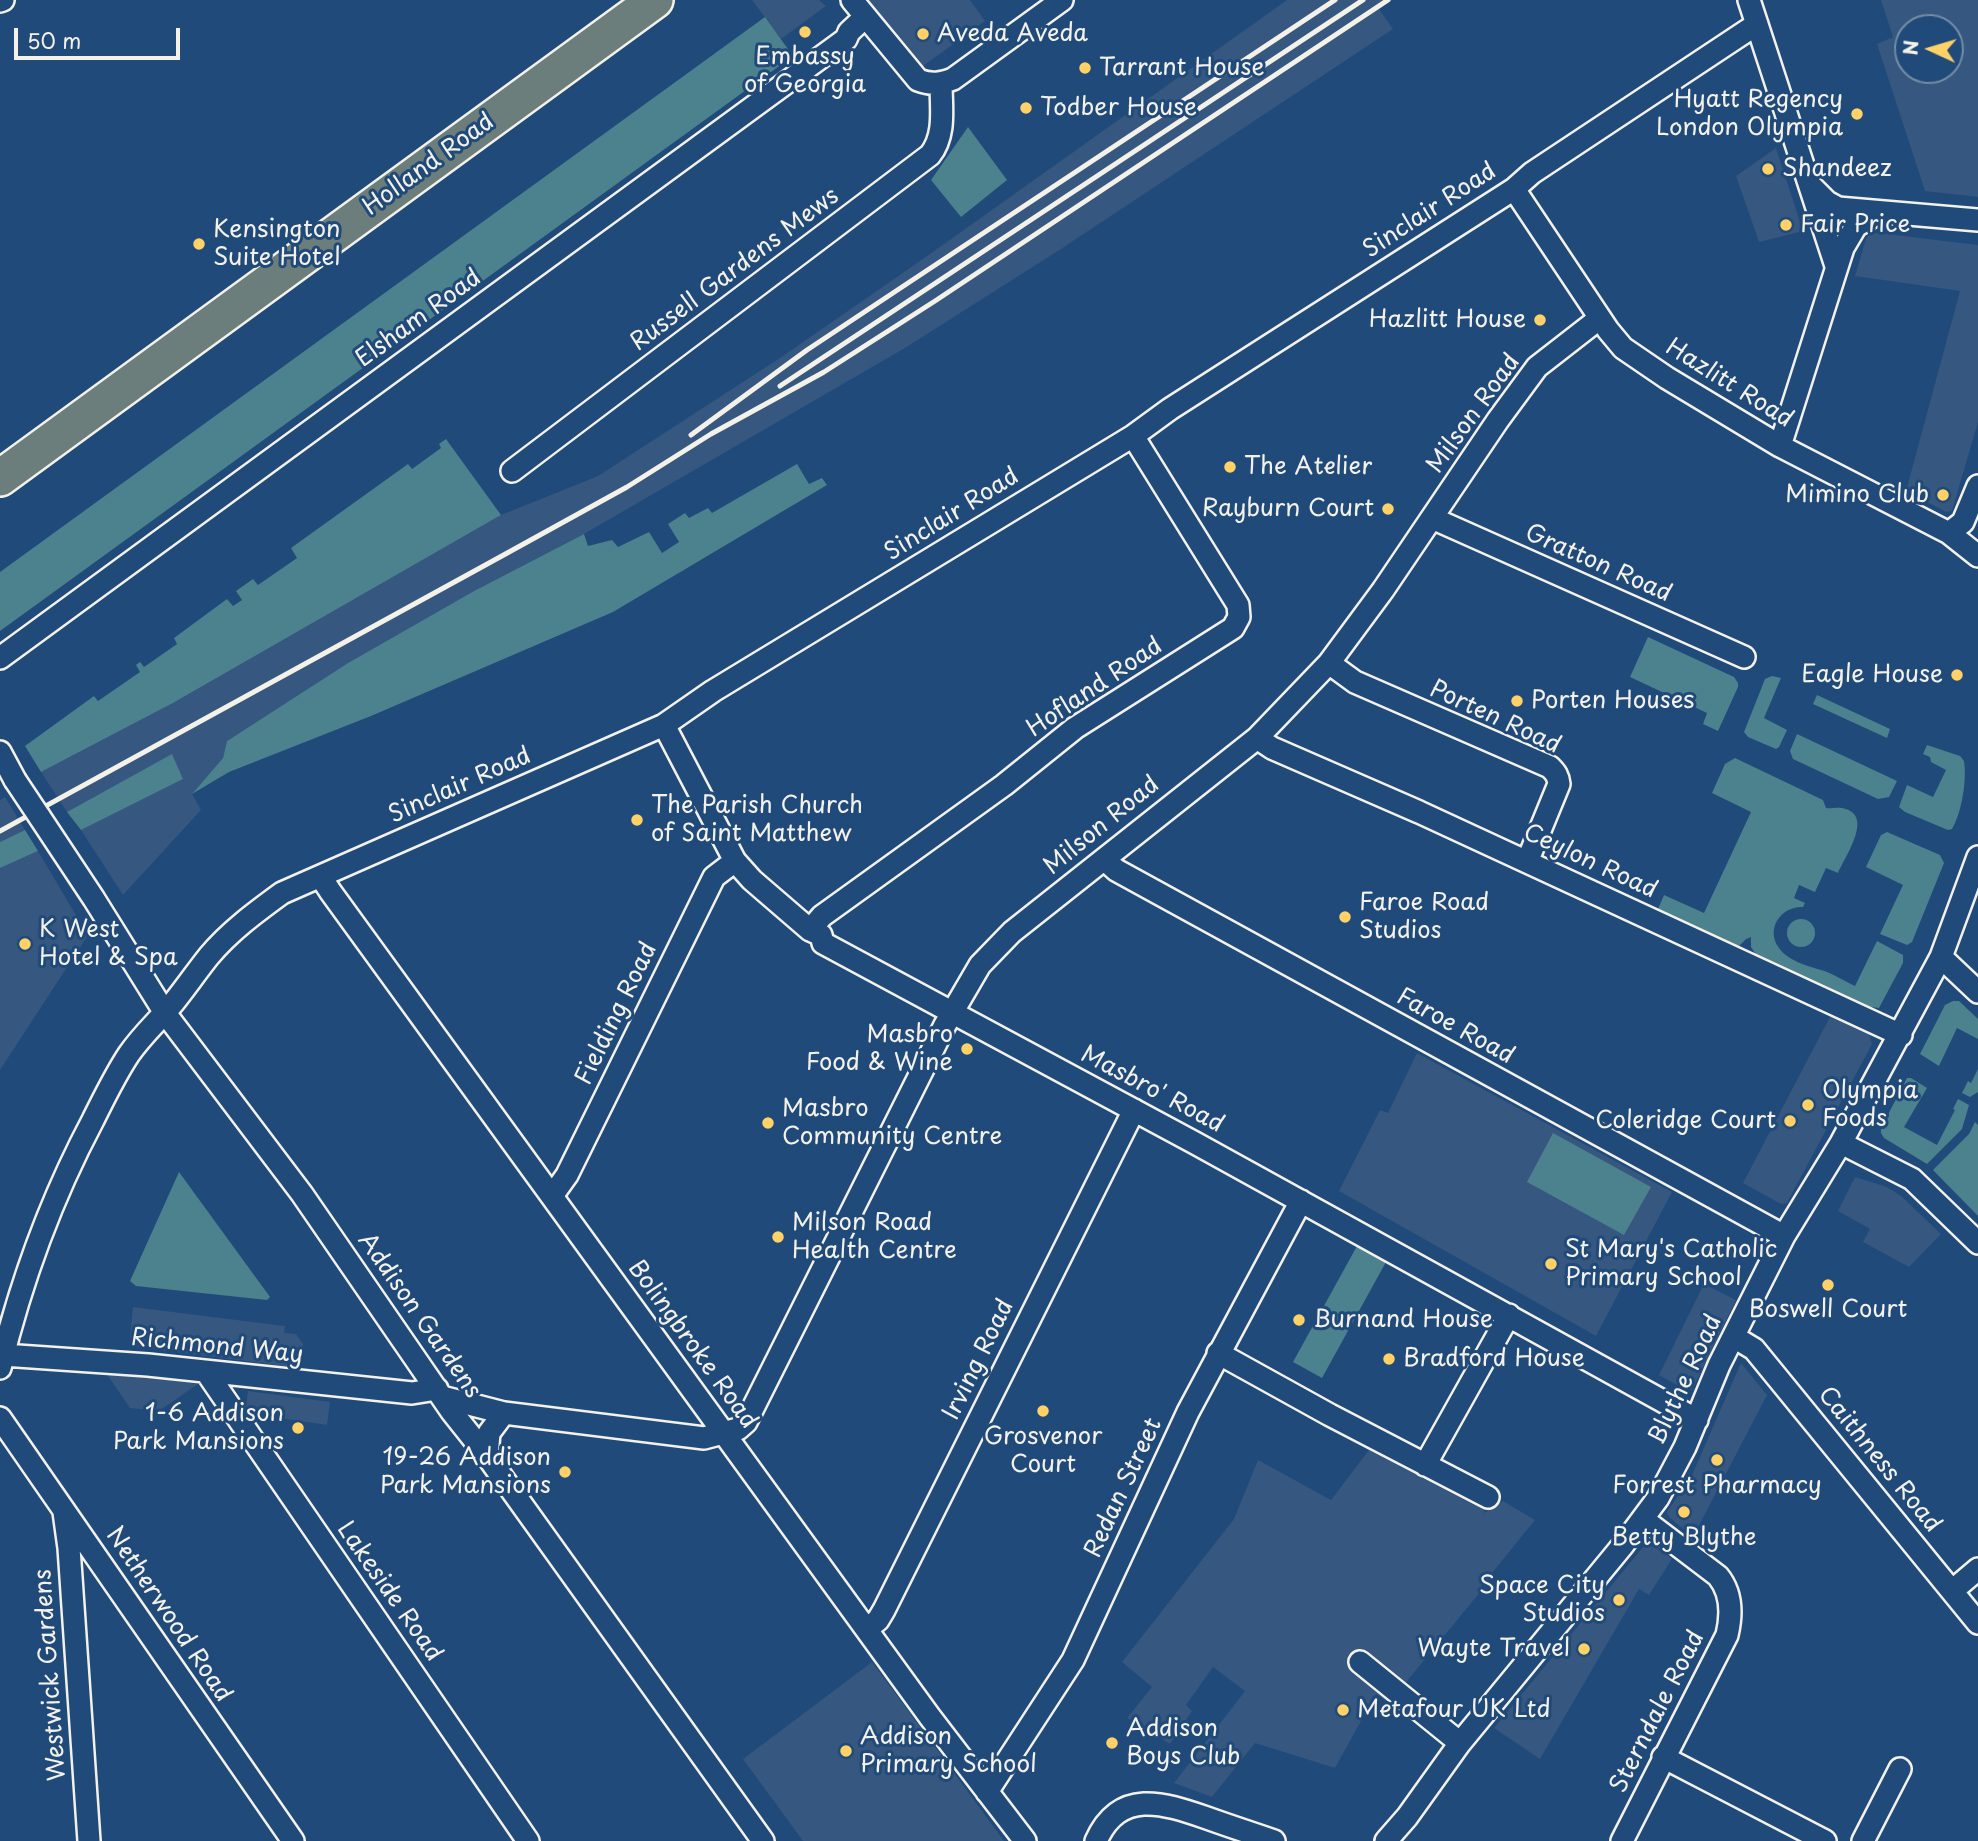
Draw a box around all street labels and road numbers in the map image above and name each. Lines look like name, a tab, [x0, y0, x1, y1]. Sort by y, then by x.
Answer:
street label: Holland Road	[358, 108, 500, 222]
street label: Sinclair Road	[1358, 157, 1502, 265]
street label: Russell Gardens Mews	[625, 182, 845, 358]
street label: Elsham Road	[351, 264, 487, 374]
street label: Hazlitt Road	[1660, 333, 1798, 435]
street label: Milson Road	[1421, 349, 1527, 479]
street label: Sinclair Road	[880, 462, 1024, 568]
street label: Gratton Road	[1520, 519, 1676, 609]
street label: Hofland Road	[1022, 632, 1168, 744]
street label: Porten Road	[1425, 675, 1565, 761]
street label: Sinclair Road	[384, 742, 536, 830]
street label: Milson Road	[1038, 771, 1166, 881]
street label: Ceylon Road	[1518, 818, 1662, 906]
street label: Fielding Road	[570, 938, 664, 1090]
street label: Faroe Road	[1391, 983, 1519, 1071]
street label: Masbro' Road	[1076, 1040, 1228, 1140]
street label: Addison Gardens	[351, 1228, 487, 1404]
street label: Bolingbroke Road	[621, 1255, 763, 1435]
street label: Irving Road	[937, 1295, 1021, 1425]
street label: Blythe Road	[1643, 1310, 1729, 1450]
street label: Richmond Way	[129, 1324, 305, 1370]
street label: Caithness Road	[1811, 1381, 1947, 1539]
street label: Redan Street	[1079, 1414, 1169, 1562]
street label: Lakeside Road	[330, 1517, 448, 1667]
street label: Netherwood Road	[99, 1522, 237, 1708]
street label: Westwick Gardens	[29, 1568, 73, 1782]
street label: Sterndale Road	[1605, 1626, 1711, 1798]

